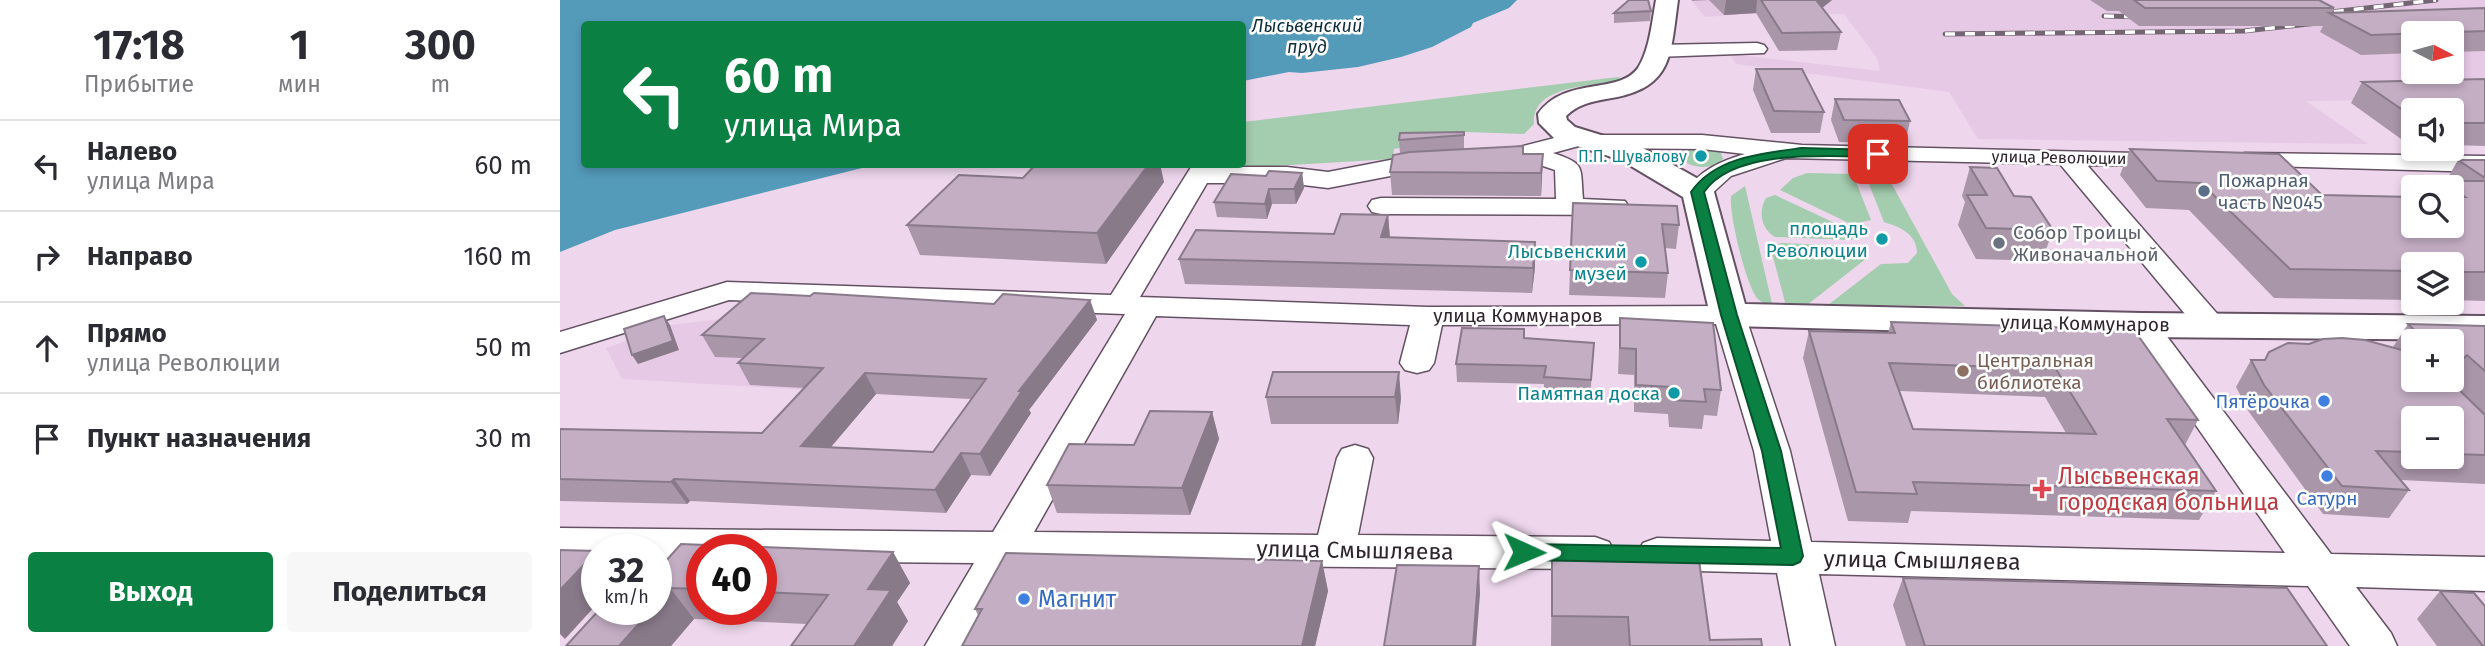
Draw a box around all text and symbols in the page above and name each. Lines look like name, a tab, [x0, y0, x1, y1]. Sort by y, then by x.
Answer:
water label: Лысьвенский пруд	[1251, 15, 1362, 58]
text: 17:18	[93, 20, 185, 70]
text: 1	[290, 20, 309, 70]
text: 300	[405, 20, 476, 70]
north arrow	[2401, 21, 2464, 84]
map controls	[2401, 21, 2464, 469]
text: 60 m	[724, 46, 833, 105]
icon: left	[609, 49, 700, 140]
text: Прибытие	[84, 70, 194, 98]
text: мин	[278, 70, 321, 98]
text: m	[431, 70, 450, 98]
button: sound	[2401, 98, 2464, 161]
text: улица Мира	[724, 106, 902, 144]
pin	[1848, 124, 1908, 184]
icon: arrive	[1859, 135, 1897, 173]
text: Налево	[87, 136, 177, 167]
icon: left	[28, 147, 66, 185]
place label: П.П. Шувалову	[1578, 147, 1687, 166]
street label: улица Революции	[1991, 147, 2127, 168]
marker: П.П. Шувалову	[1693, 148, 1709, 164]
text: 60 m	[474, 150, 532, 181]
text: улица Мира	[87, 167, 215, 195]
place label: Пожарная часть №045	[2218, 169, 2323, 214]
button: search	[2401, 175, 2464, 238]
marker: Пожарная часть №045	[2196, 183, 2212, 199]
place label: площадь Революции	[1766, 217, 1868, 262]
place label: Собор Троицы Живоначальной	[2013, 221, 2159, 266]
marker: площадь Революции	[1874, 231, 1890, 247]
marker: Собор Троицы Живоначальной	[1991, 235, 2007, 251]
icon: right	[28, 238, 66, 276]
place label: Лысьвенский музей	[1508, 240, 1627, 285]
text: Направо	[87, 241, 193, 272]
text: 160 m	[463, 241, 532, 272]
button: layers	[2401, 252, 2464, 315]
marker: Лысьвенский музей	[1633, 254, 1649, 270]
street label: улица Коммунаров	[1433, 304, 1603, 327]
street label: улица Коммунаров	[2000, 311, 2170, 336]
text: Прямо	[87, 318, 167, 349]
icon: ahead	[28, 329, 66, 367]
button: +	[2401, 329, 2464, 392]
text: 50 m	[475, 332, 532, 363]
text: улица Революции	[87, 349, 281, 377]
place label: Центральная библиотека	[1977, 349, 2094, 394]
marker: Центральная библиотека	[1955, 363, 1971, 379]
place label: Памятная доска	[1517, 382, 1660, 405]
marker: Памятная доска	[1666, 385, 1682, 401]
place label: Пятёрочка	[2215, 390, 2310, 413]
marker: Пятёрочка	[2316, 393, 2332, 409]
button: −	[2401, 406, 2464, 469]
icon: arrive	[28, 420, 66, 458]
text: Пункт назначения	[87, 423, 311, 454]
text: 30 m	[475, 423, 532, 454]
place label: Лысьвенская городская больница	[2058, 462, 2279, 516]
marker: Сатурн	[2319, 468, 2335, 484]
marker: Лысьвенская городская больница	[2032, 479, 2052, 499]
place label: Сатурн	[2297, 487, 2357, 510]
position arrow	[1487, 515, 1561, 589]
speed limit sign: 40	[686, 534, 777, 625]
street label: улица Смышляева	[1256, 534, 1454, 566]
street label: улица Смышляева	[1823, 544, 2021, 576]
text: 32	[609, 549, 644, 591]
button: Выход	[28, 552, 273, 632]
button: Поделиться	[287, 552, 532, 632]
place label: Магнит	[1038, 585, 1117, 613]
text: km/h	[604, 586, 649, 608]
marker: Магнит	[1016, 591, 1032, 607]

